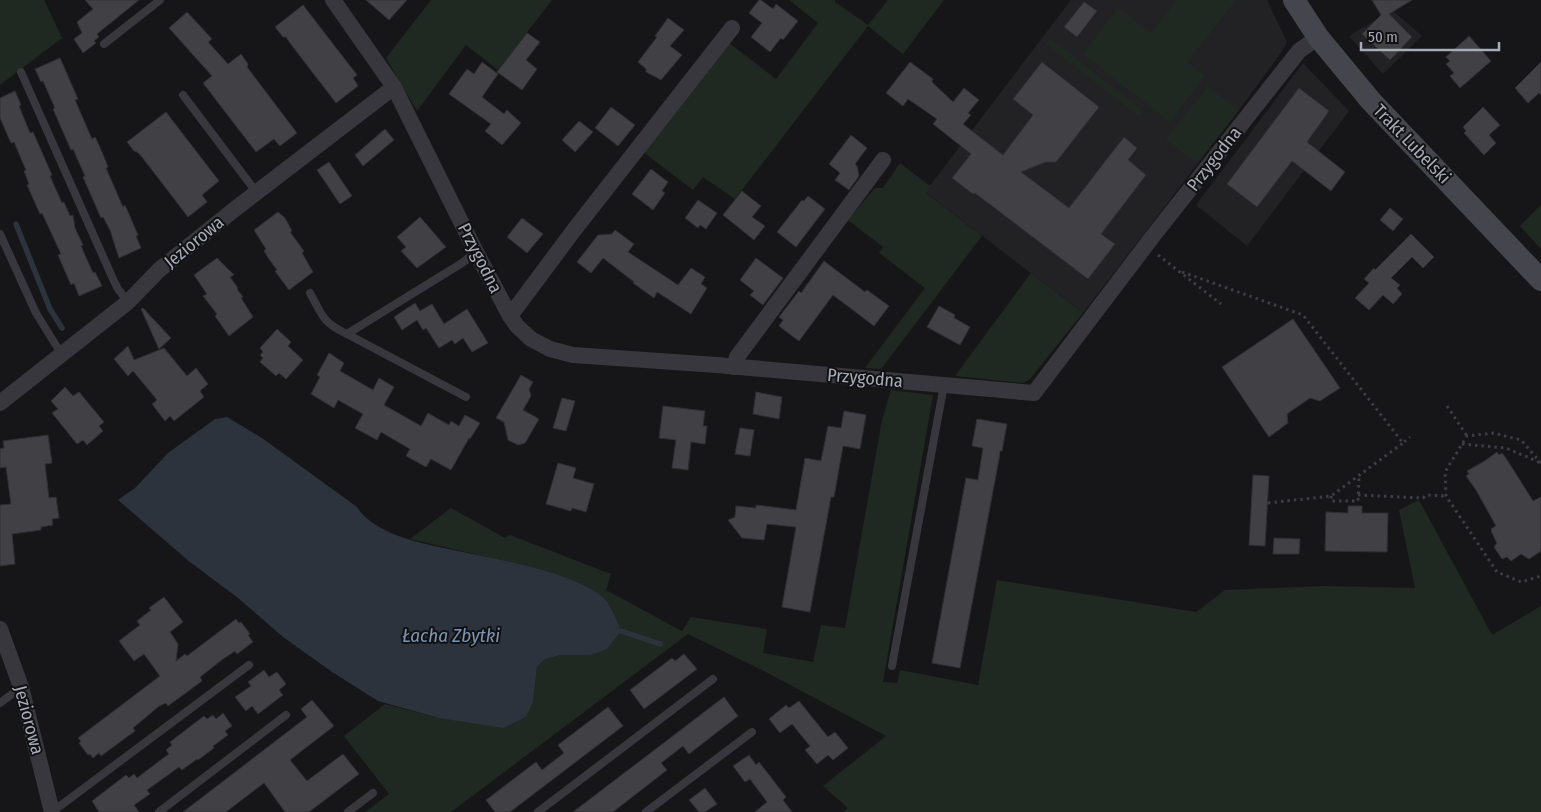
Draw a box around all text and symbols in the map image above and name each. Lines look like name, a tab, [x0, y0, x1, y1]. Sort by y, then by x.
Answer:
scale bar	[1361, 20, 1498, 52]
text: 50 m	[1368, 28, 1398, 46]
street label: Trakt Lubelski	[1369, 100, 1455, 188]
street label: Przygodna	[1182, 122, 1246, 196]
street label: Jeziorowa	[160, 211, 228, 273]
street label: Przygodna	[453, 219, 507, 297]
street label: Przygodna	[826, 364, 904, 392]
water label: Łacha Zbytki	[402, 624, 500, 647]
street label: Jeziorowa	[9, 683, 49, 757]

